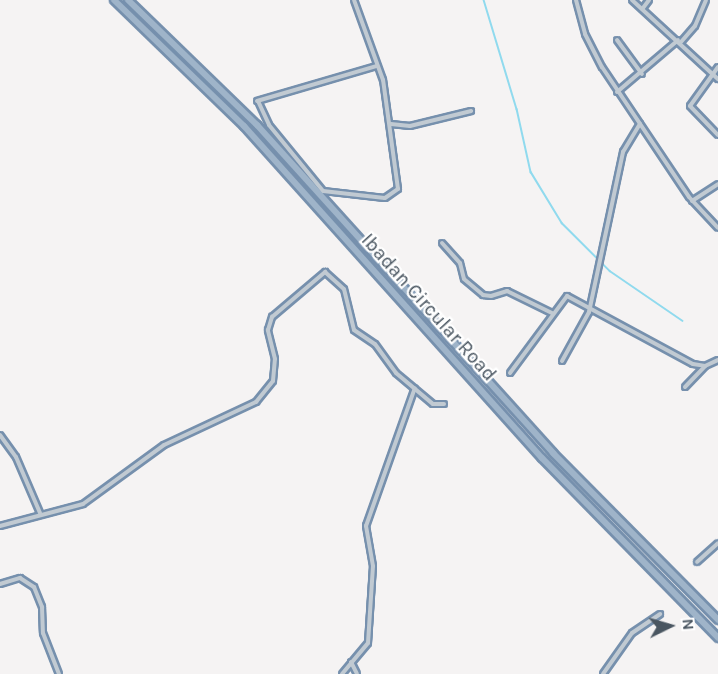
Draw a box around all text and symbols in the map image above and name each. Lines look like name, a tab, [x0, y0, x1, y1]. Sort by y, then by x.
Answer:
street label: Ibadan Circular Road	[356, 228, 502, 386]
north arrow	[640, 596, 700, 656]
text: N	[678, 618, 698, 631]

